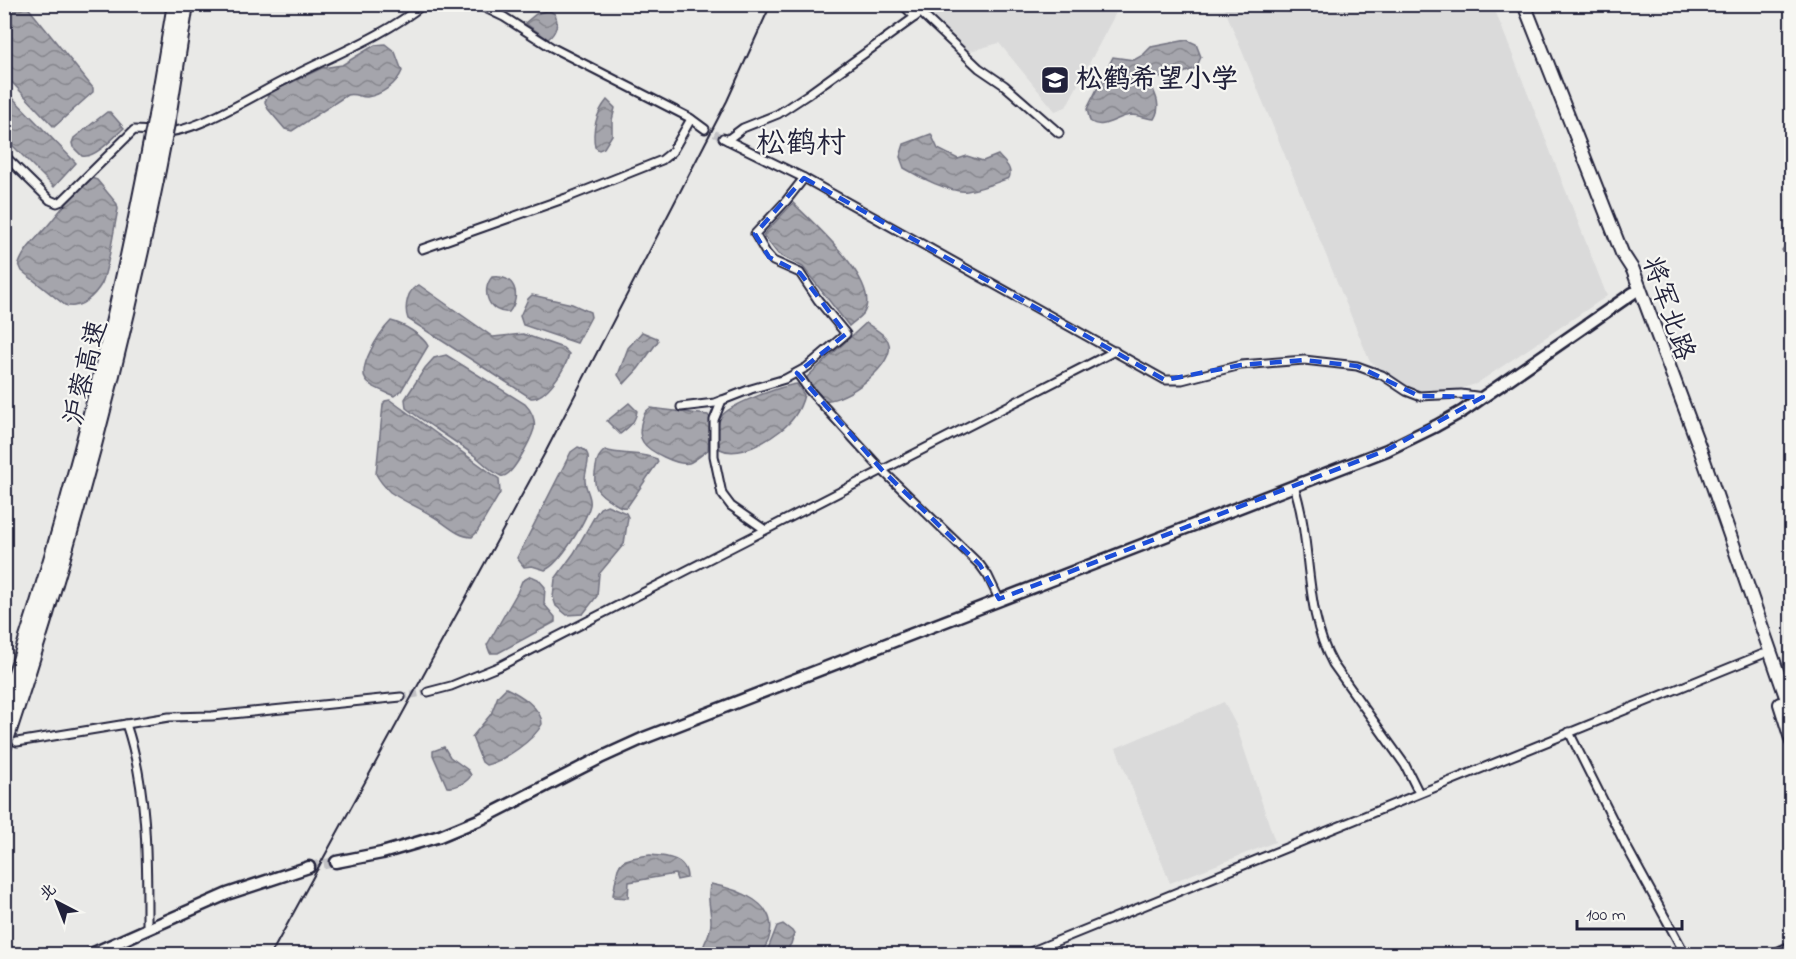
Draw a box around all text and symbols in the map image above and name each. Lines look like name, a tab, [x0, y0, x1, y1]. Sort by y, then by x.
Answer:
place label: 松鹤希望小学	[1076, 61, 1238, 100]
school or university icon: 松鹤希望小学	[1039, 64, 1071, 96]
district label: 松鹤村	[756, 123, 846, 167]
street label: 将军北路	[1631, 252, 1703, 366]
street label: 沪蓉高速	[55, 316, 119, 430]
north arrow	[27, 872, 87, 932]
text: 北	[34, 878, 62, 907]
scale bar	[1577, 893, 1682, 931]
text: 100 m	[1586, 903, 1626, 929]

